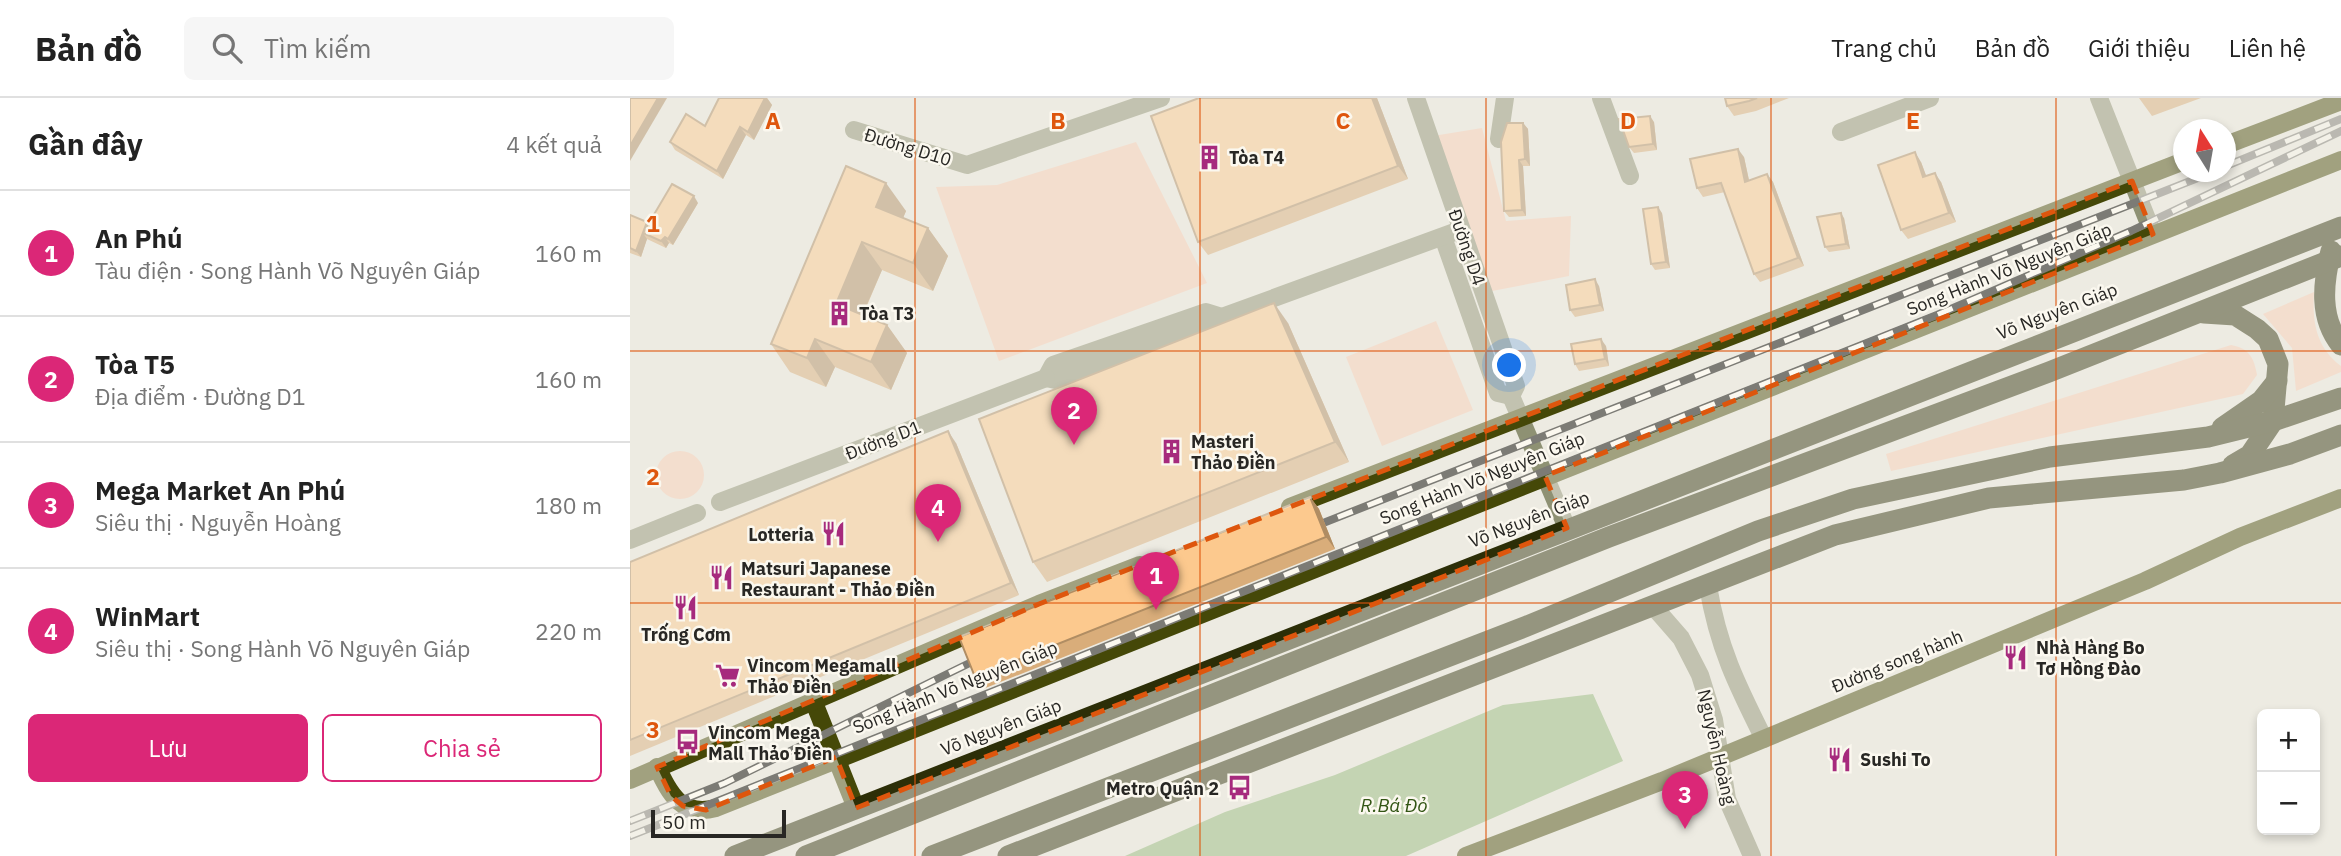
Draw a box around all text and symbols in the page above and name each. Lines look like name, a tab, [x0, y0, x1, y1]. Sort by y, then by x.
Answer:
search box	[184, 17, 674, 80]
text: Bản đồ	[35, 27, 142, 70]
icon: search	[208, 29, 246, 67]
text: Tìm kiếm	[264, 31, 371, 65]
text: Trang chủ	[1831, 32, 1937, 64]
text: Bản đồ	[1975, 32, 2050, 64]
text: Giới thiệu	[2088, 32, 2191, 64]
text: Liên hệ	[2229, 32, 2306, 64]
text: A	[765, 105, 781, 135]
text: B	[1050, 105, 1066, 135]
text: C	[1336, 105, 1351, 135]
text: D	[1620, 105, 1636, 135]
text: E	[1906, 105, 1920, 135]
north arrow	[2173, 119, 2236, 182]
street label: Đường D10	[862, 123, 954, 171]
text: Gần đây	[28, 124, 143, 163]
text: 4 kết quả	[506, 129, 602, 159]
building icon: Tòa T4	[1195, 143, 1223, 171]
place label: Tòa T4	[1229, 146, 1284, 169]
street label: Đường D4	[1443, 206, 1491, 288]
text: 1	[646, 208, 660, 238]
street label: Song Hành Võ Nguyên Giáp	[1903, 218, 2115, 320]
text: An Phú	[95, 221, 183, 255]
text: 1	[44, 238, 58, 268]
text: 160 m	[535, 238, 602, 268]
text: Tàu điện · Song Hành Võ Nguyên Giáp	[95, 255, 480, 285]
street label: Võ Nguyên Giáp	[1994, 278, 2120, 344]
building icon: Tòa T3	[825, 299, 853, 327]
place label: Tòa T3	[859, 302, 914, 325]
text: Tòa T5	[95, 347, 175, 381]
your location	[1492, 348, 1526, 382]
text: 2	[44, 364, 58, 394]
text: 160 m	[535, 364, 602, 394]
text: Địa điểm · Đường D1	[95, 381, 306, 411]
pin: 2	[1051, 387, 1097, 445]
street label: Đường D1	[842, 415, 924, 465]
street label: Song Hành Võ Nguyên Giáp	[1376, 427, 1588, 529]
place label: Masteri Thảo Điền	[1191, 430, 1276, 474]
building icon: Masteri Thảo Điền	[1157, 437, 1185, 465]
text: 2	[646, 461, 660, 491]
text: Mega Market An Phú	[95, 473, 345, 507]
pin: 4	[915, 484, 961, 542]
street label: Võ Nguyên Giáp	[1466, 486, 1592, 552]
text: 3	[44, 490, 58, 520]
text: 180 m	[535, 490, 602, 520]
text: Siêu thị · Nguyễn Hoàng	[95, 507, 341, 537]
restaurant icon: Lotteria	[820, 520, 848, 548]
place label: Lotteria	[748, 523, 814, 546]
pin: 1	[1133, 552, 1179, 610]
place label: Matsuri Japanese Restaurant - Thảo Điền	[741, 557, 935, 601]
restaurant icon: Matsuri Japanese Restaurant - Thảo Điền	[707, 564, 735, 592]
restaurant icon: Trống Cơm	[672, 593, 700, 621]
text: WinMart	[95, 599, 200, 633]
text: 4	[44, 616, 58, 646]
text: 220 m	[535, 616, 602, 646]
place label: Trống Cơm	[641, 622, 731, 646]
street label: Đường song hành	[1828, 624, 1966, 698]
text: Siêu thị · Song Hành Võ Nguyên Giáp	[95, 633, 470, 663]
street label: Song Hành Võ Nguyên Giáp	[849, 636, 1061, 738]
place label: Nhà Hàng Bo Tơ Hồng Đào	[2036, 636, 2145, 680]
restaurant icon: Nhà Hàng Bo Tơ Hồng Đào	[2002, 643, 2030, 671]
place label: Vincom Megamall Thảo Điền	[747, 654, 897, 698]
supermarket icon: Vincom Megamall Thảo Điền	[713, 661, 741, 689]
street label: Nguyễn Hoàng	[1693, 687, 1742, 807]
street label: Võ Nguyên Giáp	[938, 694, 1064, 760]
map controls	[2257, 709, 2320, 835]
button: +	[2257, 709, 2320, 772]
button: Lưu	[28, 714, 308, 782]
button: Chia sẻ	[322, 714, 602, 782]
text: 3	[646, 714, 660, 744]
place label: Vincom Mega Mall Thảo Điền	[708, 721, 833, 765]
bus stop icon: Vincom Mega Mall Thảo Điền	[674, 728, 702, 756]
restaurant icon: Sushi To	[1826, 745, 1854, 773]
place label: Sushi To	[1860, 748, 1931, 771]
pin: 3	[1662, 771, 1708, 829]
button: −	[2257, 772, 2320, 835]
bus stop icon: Metro Quận 2	[1225, 774, 1253, 802]
place label: Metro Quận 2	[1106, 777, 1219, 800]
water label: R.Bá Đỏ	[1360, 793, 1428, 817]
scale bar	[651, 807, 786, 839]
text: 50 m	[662, 810, 706, 834]

